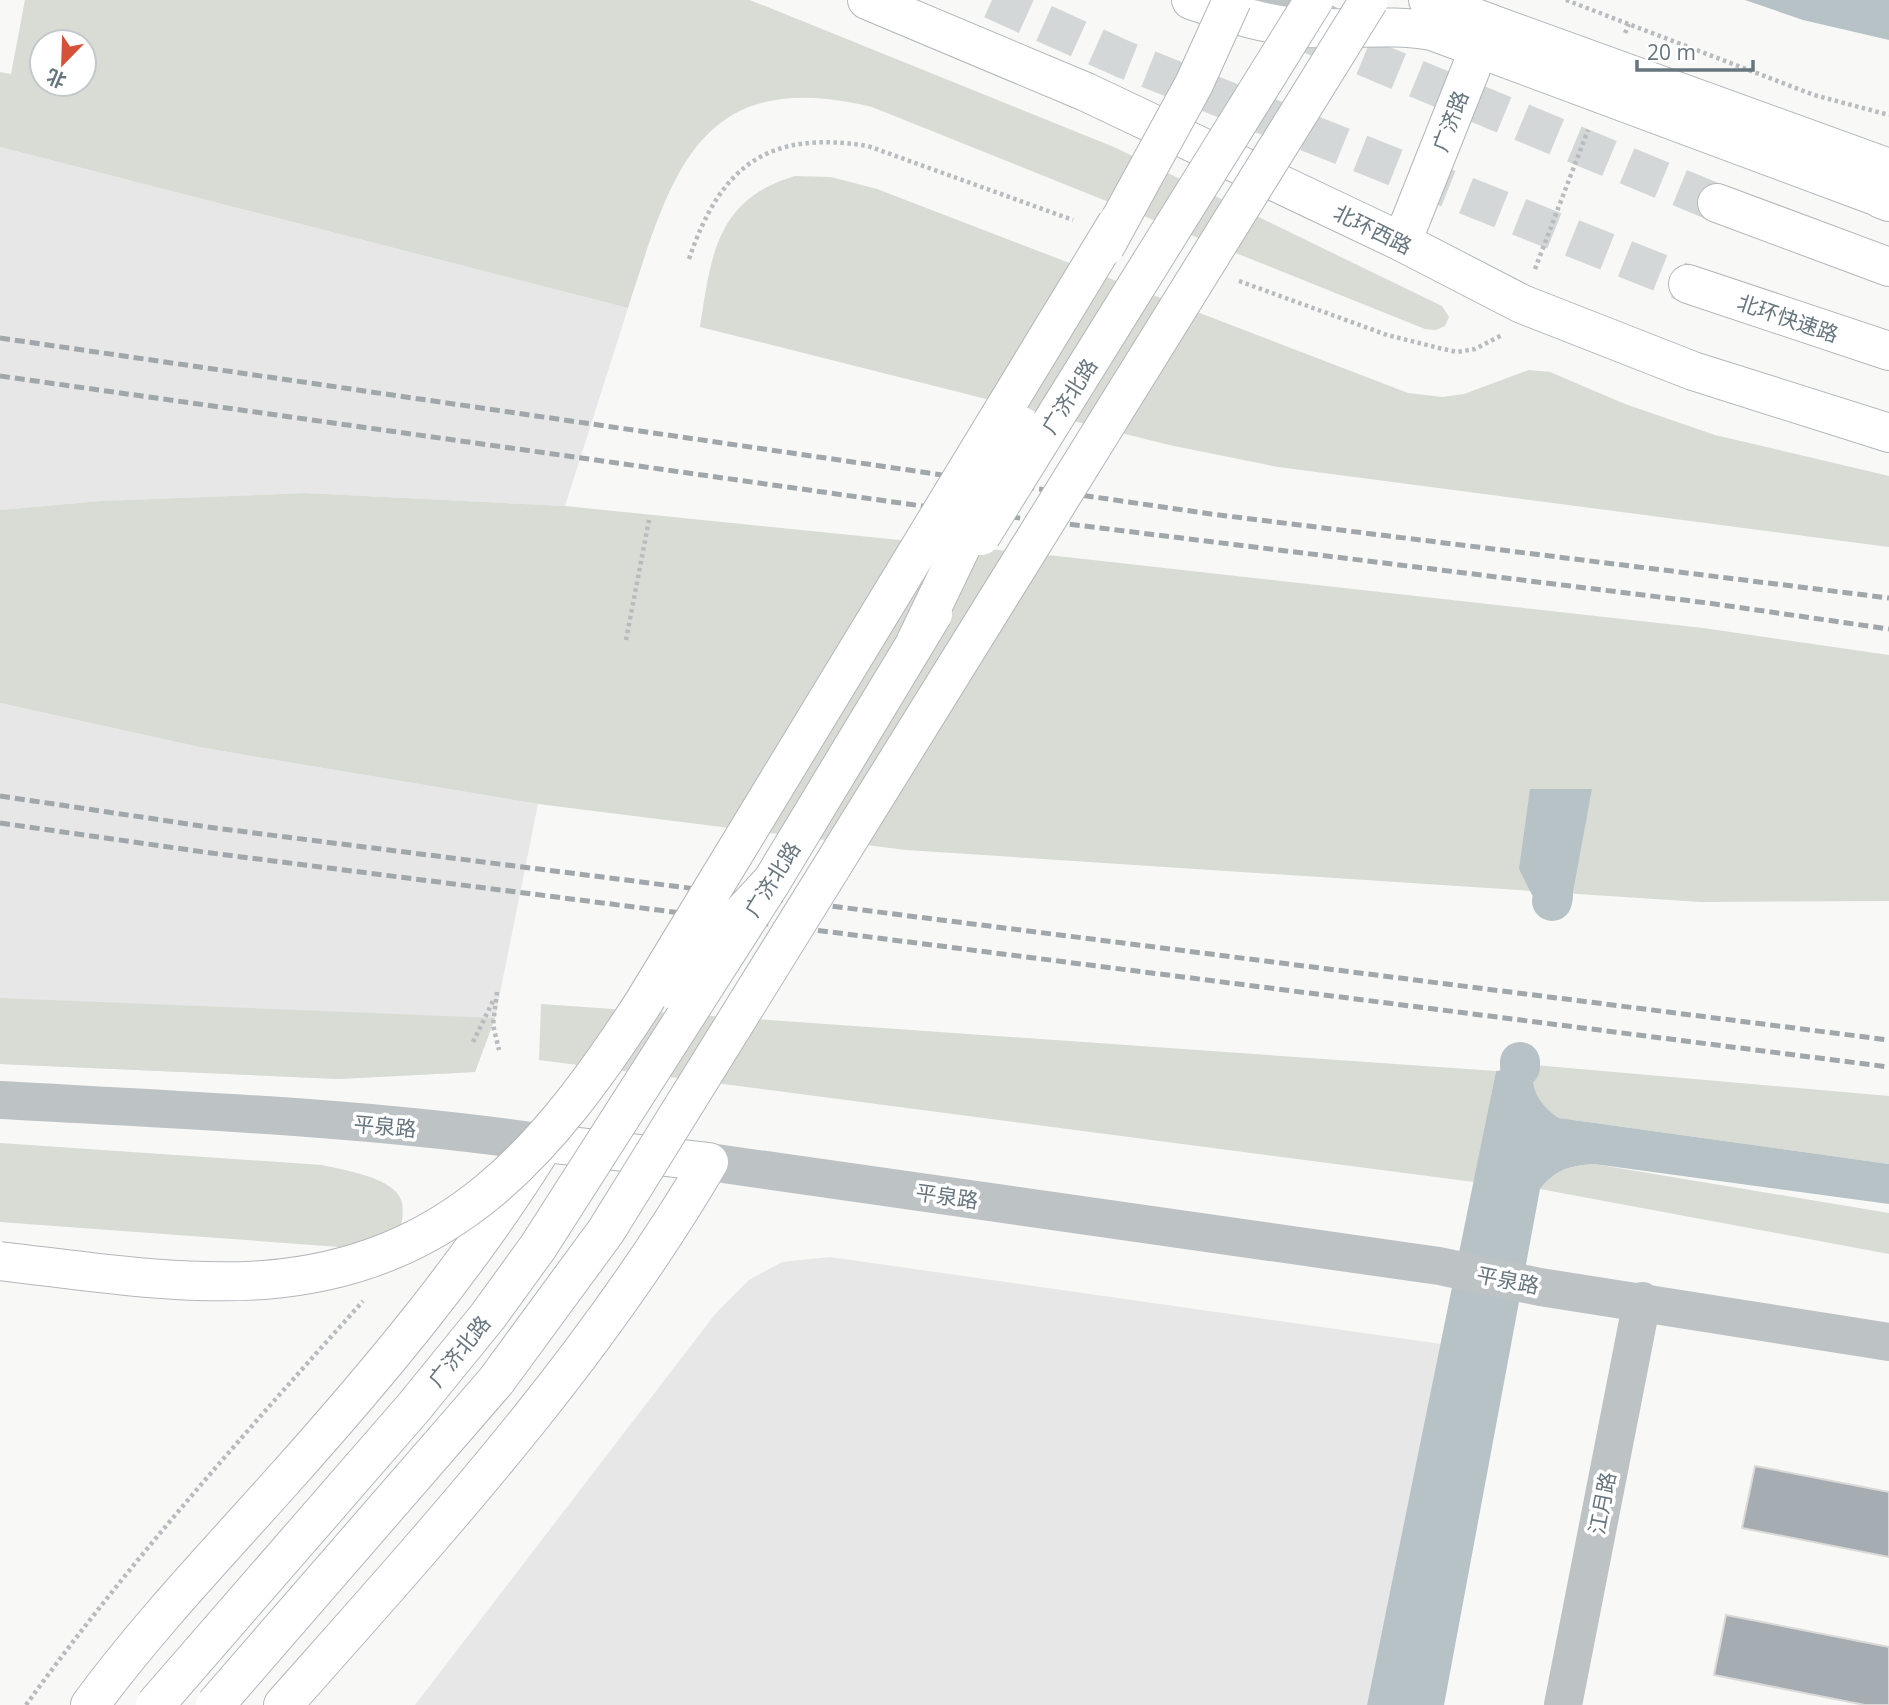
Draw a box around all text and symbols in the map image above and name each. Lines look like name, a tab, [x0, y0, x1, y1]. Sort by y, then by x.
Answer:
north arrow	[28, 28, 98, 98]
scale bar	[1637, 28, 1752, 72]
text: 20 m	[1647, 38, 1696, 66]
text: 北	[43, 63, 70, 94]
street label: 广济路	[1426, 87, 1474, 155]
street label: 北环西路	[1329, 198, 1417, 260]
street label: 北环快速路	[1734, 288, 1842, 348]
street label: 广济北路	[1035, 353, 1103, 439]
street label: 广济北路	[738, 836, 806, 922]
street label: 平泉路	[352, 1109, 418, 1143]
street label: 平泉路	[914, 1178, 980, 1214]
street label: 平泉路	[1474, 1260, 1542, 1300]
street label: 广济北路	[422, 1310, 496, 1392]
street label: 江月路	[1582, 1469, 1622, 1537]

